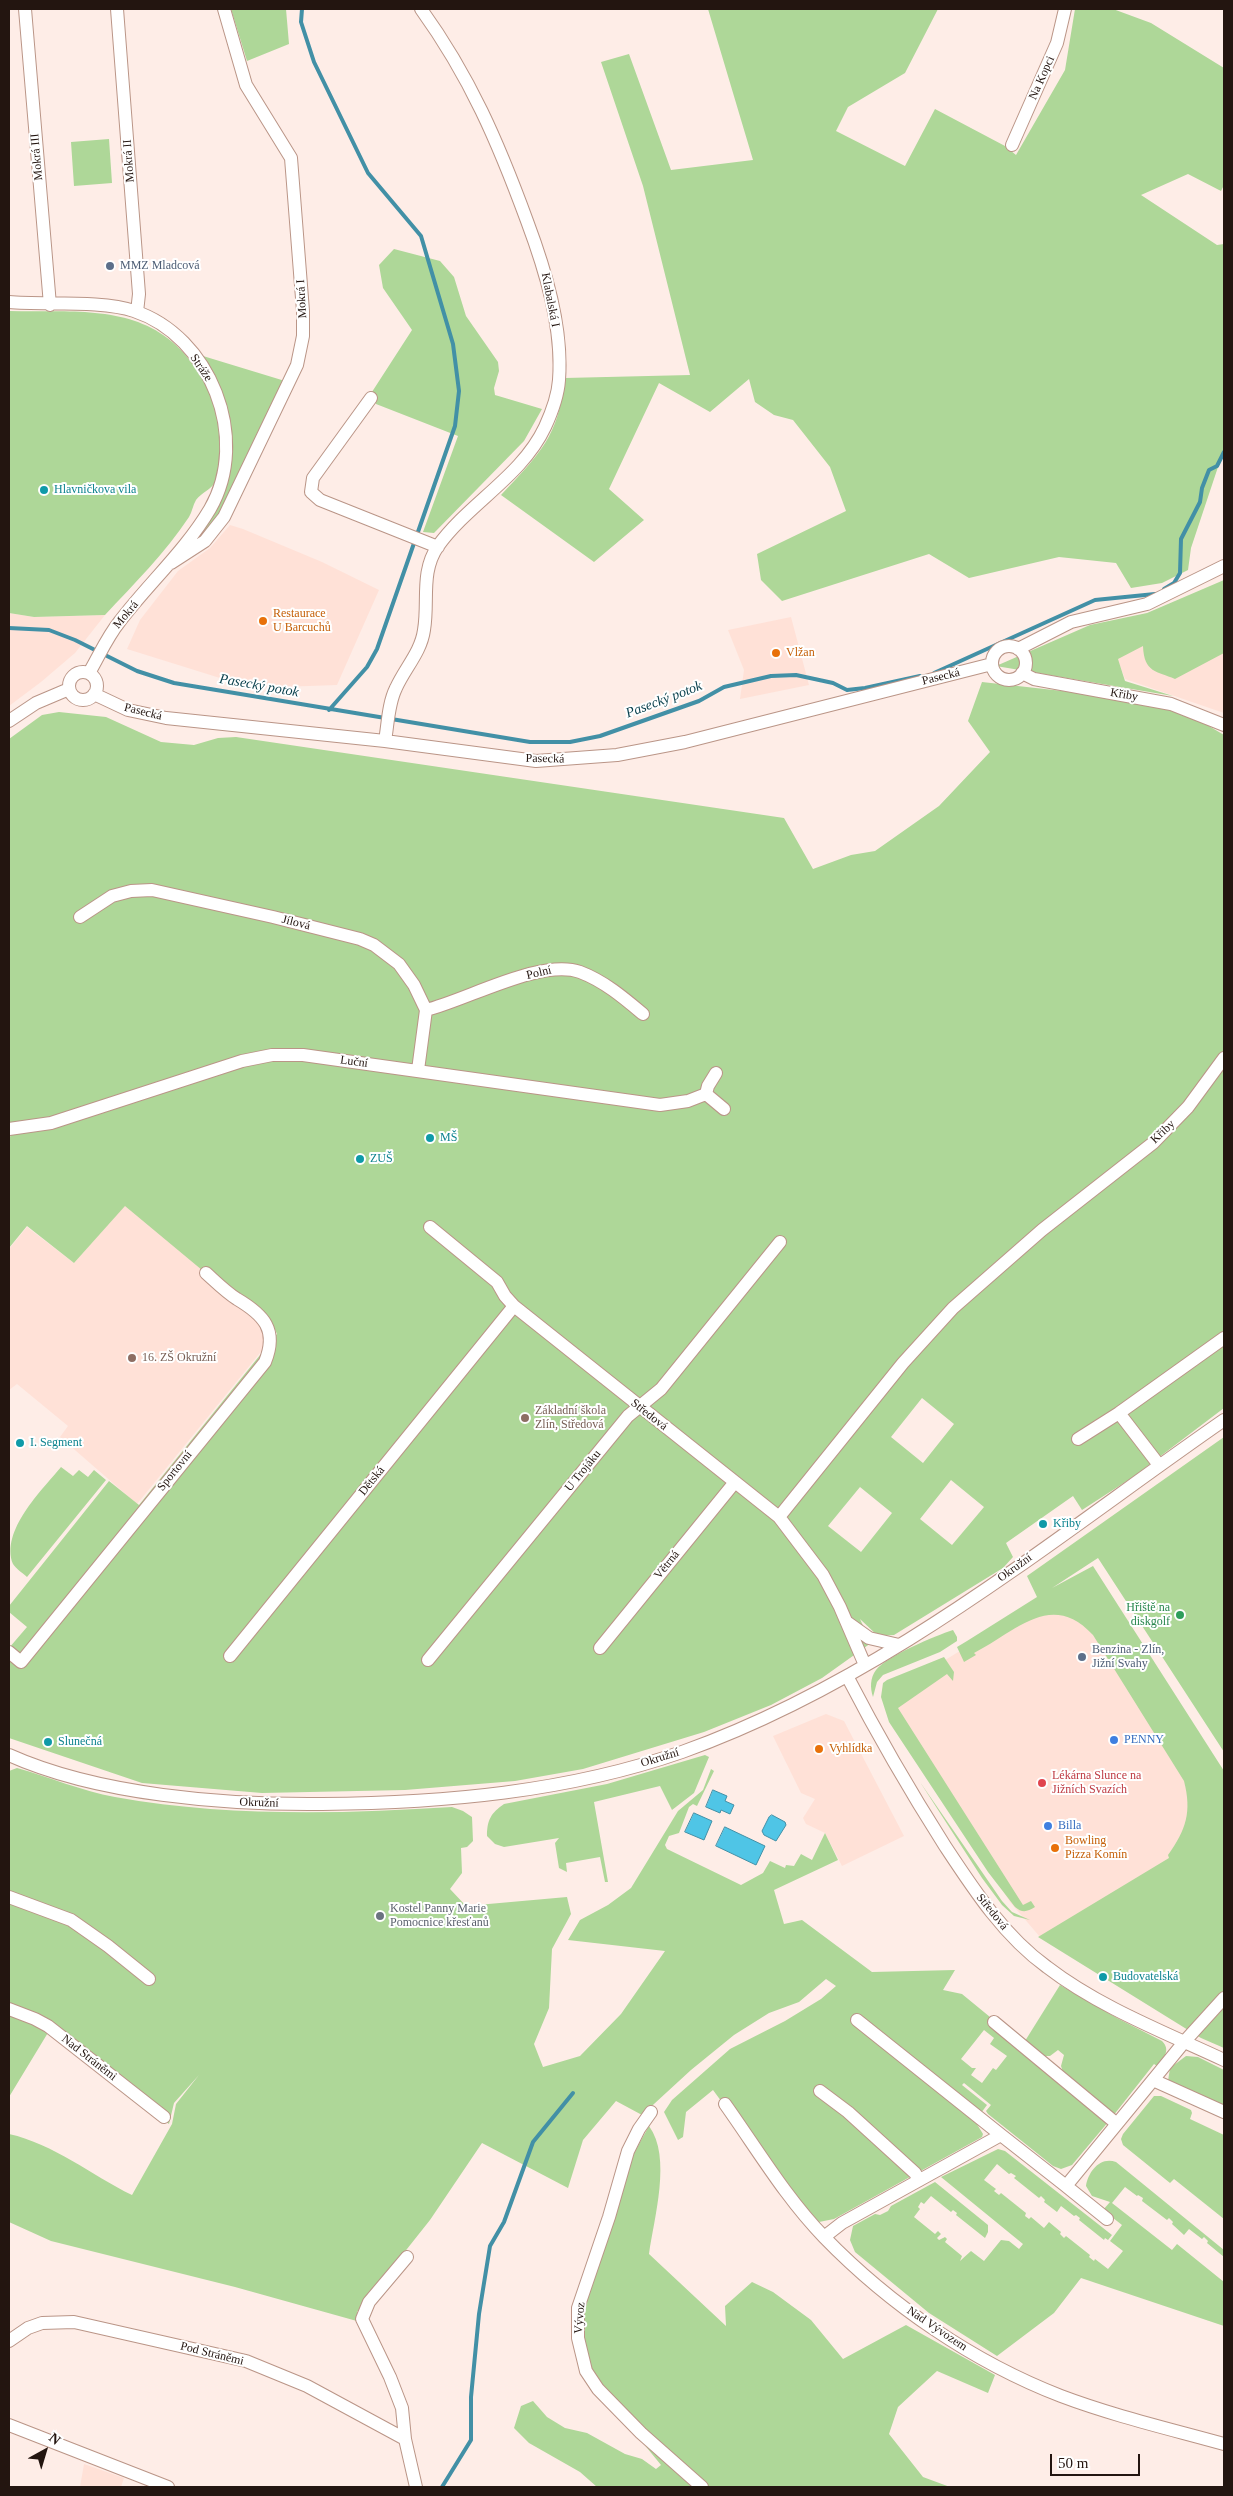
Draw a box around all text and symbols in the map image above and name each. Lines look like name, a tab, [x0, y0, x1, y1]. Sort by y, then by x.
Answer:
street label: Na Kopci	[1026, 54, 1058, 102]
street label: Mokrá III	[28, 133, 46, 181]
street label: Mokrá II	[120, 139, 138, 183]
place label: MMZ Mladcová	[120, 259, 200, 273]
marker: MMZ Mladcová	[104, 260, 116, 272]
street label: Klabalská I	[538, 272, 562, 328]
street label: Mokrá I	[294, 279, 310, 319]
street label: Stráže	[187, 352, 215, 384]
place label: Hlavničkova vila	[54, 483, 136, 497]
marker: Hlavničkova vila	[38, 484, 50, 496]
street label: Mokrá	[110, 598, 142, 632]
place label: Restaurace U Barcuchů	[273, 607, 331, 635]
marker: Restaurace U Barcuchů	[257, 615, 269, 627]
place label: Vlžan	[786, 646, 815, 660]
marker: Vlžan	[770, 647, 782, 659]
street label: Pasecká	[921, 665, 961, 689]
water label: Pasecký potok	[218, 671, 300, 701]
water label: Pasecký potok	[623, 678, 705, 722]
street label: Křiby	[1109, 685, 1139, 705]
street label: Pasecká	[123, 700, 163, 724]
street label: Pasecká	[526, 751, 564, 767]
street label: Jílová	[280, 913, 312, 933]
street label: Polní	[525, 963, 553, 983]
street label: Luční	[339, 1053, 369, 1071]
street label: Křiby	[1148, 1117, 1178, 1147]
place label: MŠ	[440, 1131, 457, 1145]
marker: MŠ	[424, 1132, 436, 1144]
place label: ZUŠ	[370, 1152, 393, 1166]
marker: ZUŠ	[354, 1153, 366, 1165]
place label: 16. ZŠ Okružní	[142, 1351, 216, 1365]
marker: 16. ZŠ Okružní	[126, 1352, 138, 1364]
street label: Středová	[628, 1396, 670, 1434]
place label: Základní škola Zlín, Středová	[535, 1404, 606, 1432]
marker: Základní škola Zlín, Středová	[519, 1412, 531, 1424]
place label: I. Segment	[30, 1436, 82, 1450]
marker: I. Segment	[14, 1437, 26, 1449]
street label: U Trojáku	[562, 1447, 604, 1495]
street label: Sportovní	[155, 1448, 195, 1494]
street label: Dětská	[356, 1464, 388, 1498]
place label: Křiby	[1053, 1517, 1081, 1531]
marker: Křiby	[1037, 1518, 1049, 1530]
street label: Větrná	[651, 1548, 683, 1582]
street label: Okružní	[995, 1551, 1035, 1585]
place label: Hřiště na diskgolf	[1126, 1601, 1170, 1629]
marker: Hřiště na diskgolf	[1174, 1609, 1186, 1621]
place label: Benzina - Zlín, Jižní Svahy	[1092, 1643, 1164, 1671]
marker: Benzina - Zlín, Jižní Svahy	[1076, 1651, 1088, 1663]
place label: PENNY	[1124, 1733, 1164, 1747]
marker: PENNY	[1108, 1734, 1120, 1746]
place label: Slunečná	[58, 1735, 102, 1749]
marker: Slunečná	[42, 1736, 54, 1748]
place label: Vyhlídka	[829, 1742, 872, 1756]
marker: Vyhlídka	[813, 1743, 825, 1755]
street label: Okružní	[639, 1745, 681, 1771]
place label: Lékárna Slunce na Jižních Svazích	[1052, 1769, 1141, 1797]
marker: Lékárna Slunce na Jižních Svazích	[1036, 1777, 1048, 1789]
street label: Okružní	[239, 1795, 279, 1811]
place label: Billa	[1058, 1819, 1081, 1833]
marker: Billa	[1042, 1820, 1054, 1832]
place label: Bowling Pizza Komín	[1065, 1834, 1127, 1862]
marker: Bowling Pizza Komín	[1049, 1842, 1061, 1854]
street label: Středová	[973, 1891, 1011, 1933]
place label: Kostel Panny Marie Pomocnice křesťanů	[390, 1902, 489, 1930]
marker: Kostel Panny Marie Pomocnice křesťanů	[374, 1910, 386, 1922]
place label: Budovatelská	[1113, 1970, 1178, 1984]
marker: Budovatelská	[1097, 1971, 1109, 1983]
street label: Nad Stráněmi	[58, 2032, 120, 2084]
street label: Vývoz	[571, 2301, 589, 2335]
street label: Nad Vývozem	[904, 2304, 970, 2354]
street label: Pod Stráněmi	[179, 2339, 245, 2369]
north arrow	[20, 2426, 70, 2476]
text: N	[46, 2430, 63, 2448]
scale bar	[1053, 2444, 1143, 2476]
text: 50 m	[1058, 2455, 1088, 2471]

